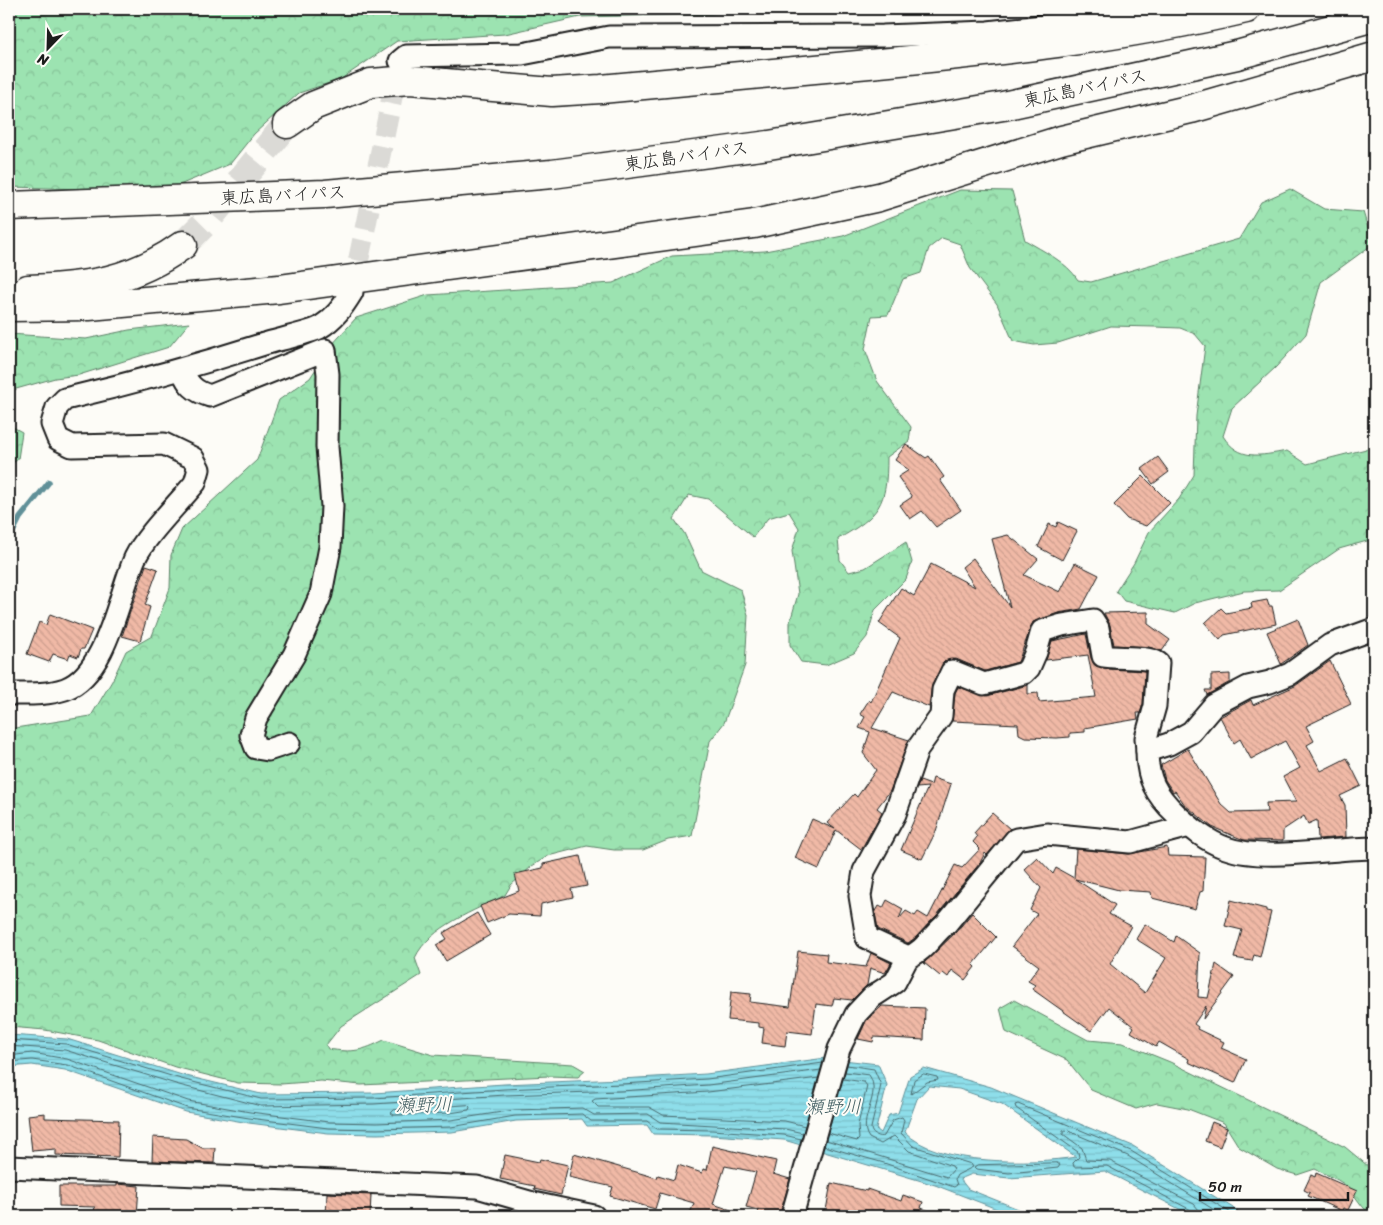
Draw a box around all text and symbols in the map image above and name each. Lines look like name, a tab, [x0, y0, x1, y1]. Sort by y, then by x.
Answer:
north arrow	[22, 22, 72, 72]
text: N	[33, 46, 53, 73]
street label: 東広島バイパス	[1020, 59, 1150, 117]
street label: 東広島バイパス	[622, 131, 750, 181]
street label: 東広島バイパス	[219, 176, 347, 214]
water label: 瀬野川	[395, 1088, 453, 1121]
water label: 瀬野川	[804, 1090, 862, 1123]
scale bar	[1200, 1170, 1348, 1202]
text: 50 m	[1208, 1174, 1243, 1200]

